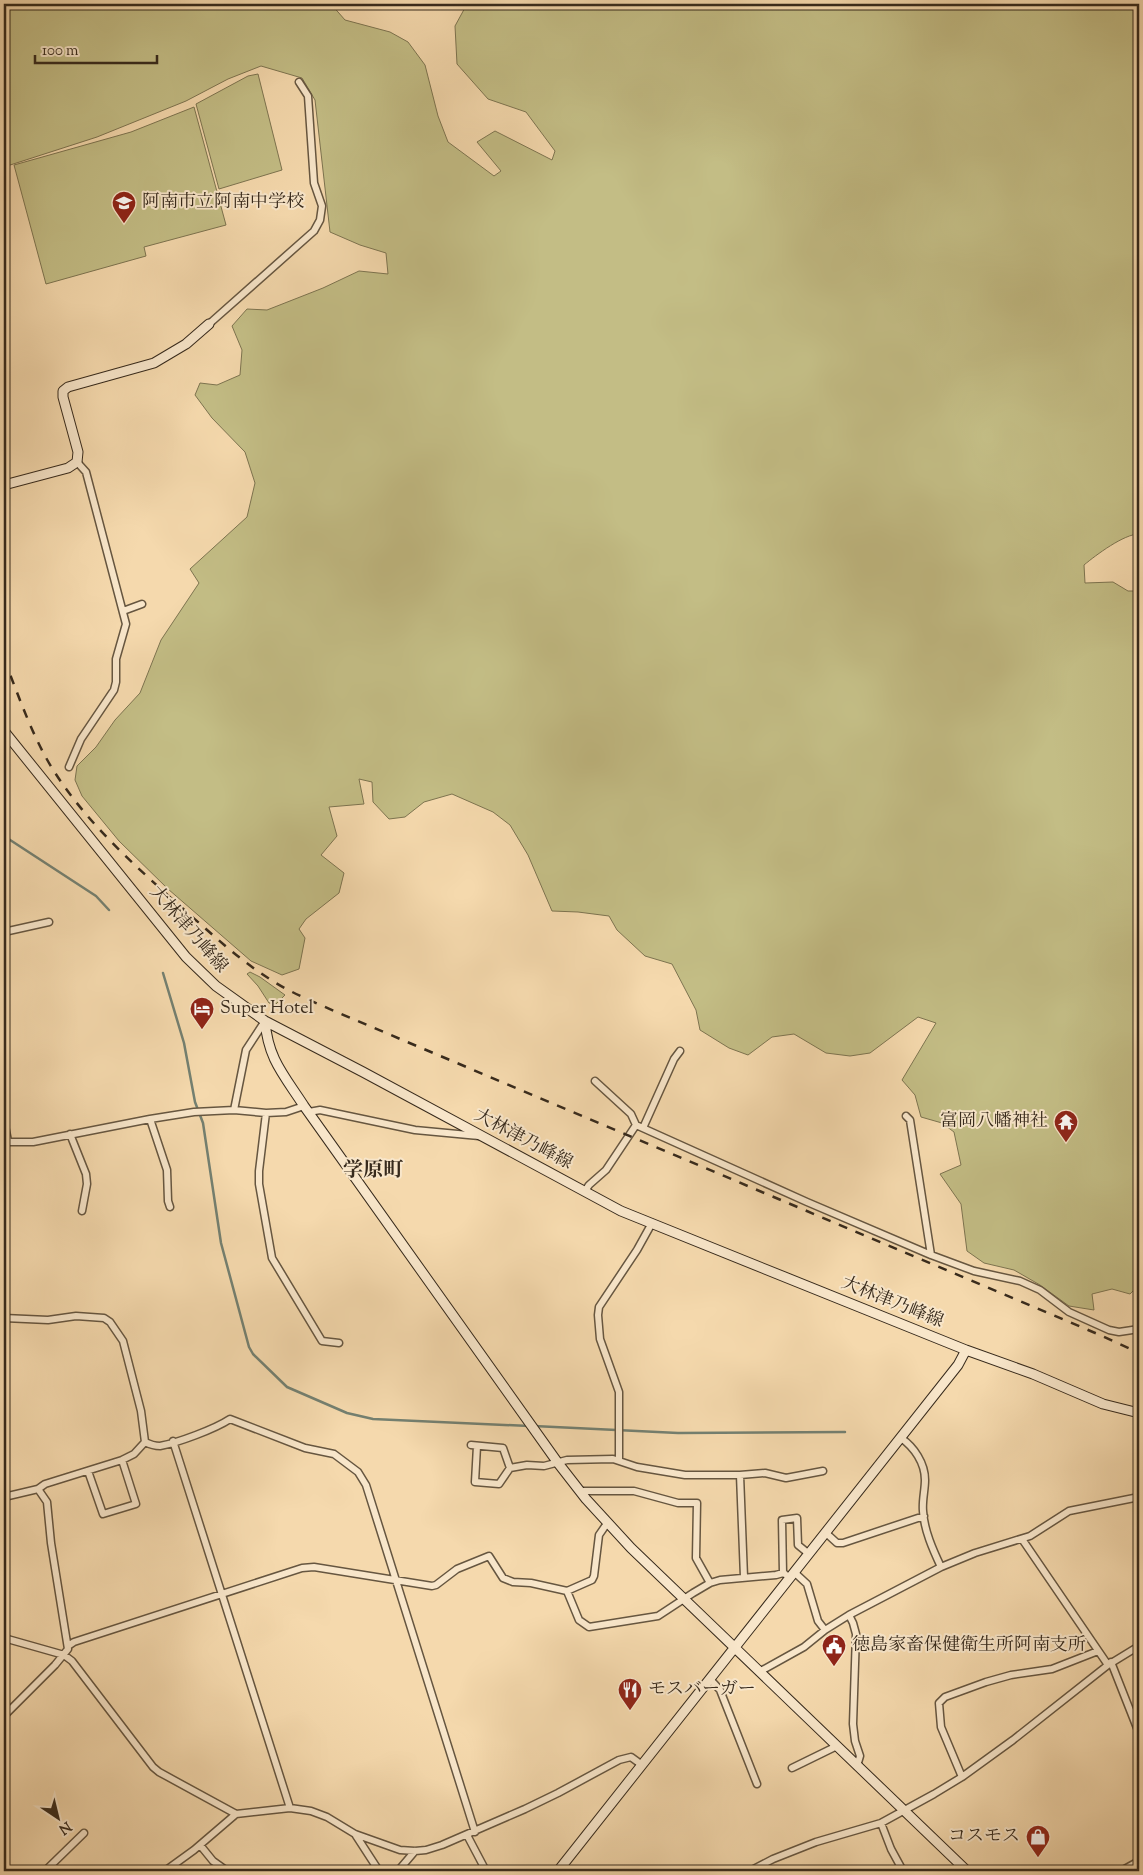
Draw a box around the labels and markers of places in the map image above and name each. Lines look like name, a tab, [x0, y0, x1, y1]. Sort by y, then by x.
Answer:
school or university icon: 阿南市立阿南中学校	[111, 190, 137, 224]
place label: 阿南市立阿南中学校	[142, 190, 304, 216]
hotel icon: Super Hotel	[189, 996, 215, 1030]
place label: Super Hotel	[220, 996, 314, 1022]
place label: 富岡八幡神社	[940, 1109, 1048, 1135]
temple icon: 富岡八幡神社	[1053, 1109, 1079, 1143]
public building icon: 徳島家畜保健衛生所阿南支所	[821, 1633, 847, 1667]
place label: 徳島家畜保健衛生所阿南支所	[852, 1633, 1086, 1659]
restaurant icon: モスバーガー	[617, 1677, 643, 1711]
place label: モスバーガー	[648, 1677, 756, 1703]
place label: コスモス	[948, 1824, 1020, 1850]
shop icon: コスモス	[1025, 1824, 1051, 1858]

